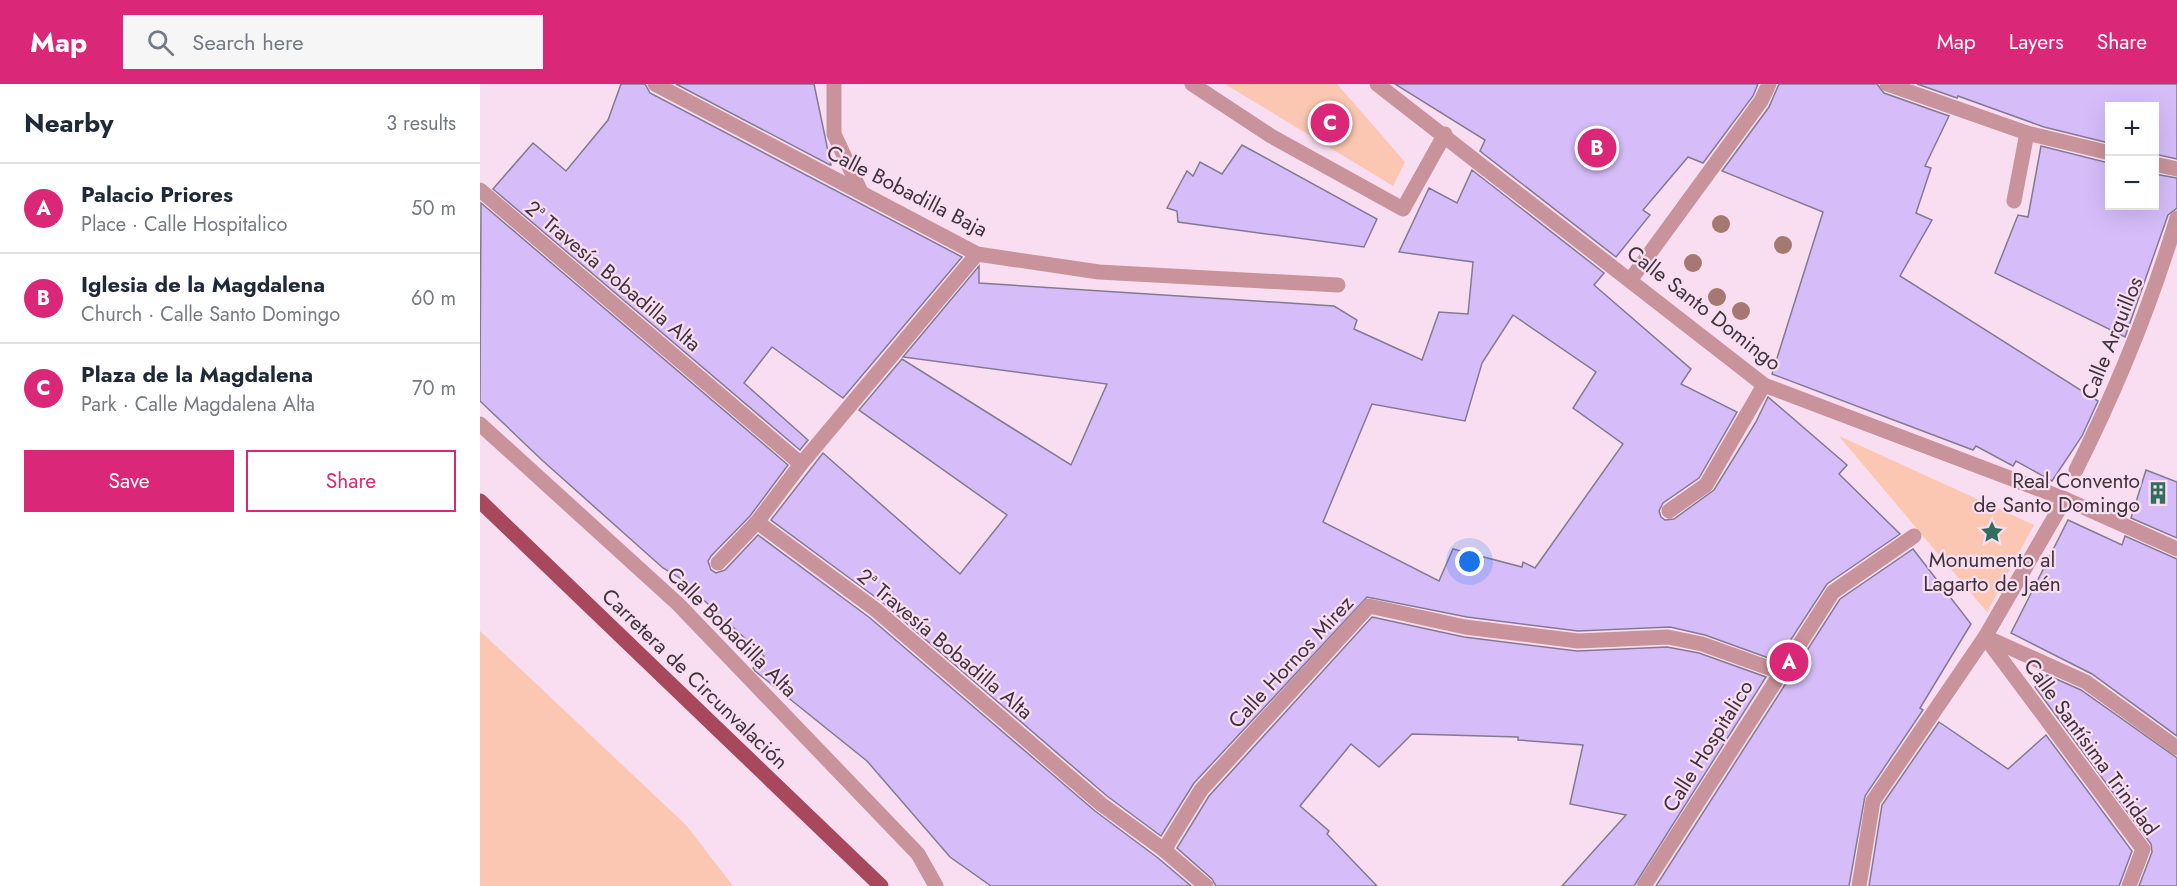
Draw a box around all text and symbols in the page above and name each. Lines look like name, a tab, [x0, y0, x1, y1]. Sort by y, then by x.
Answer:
search box	[123, 15, 543, 69]
text: Map	[30, 22, 87, 63]
icon: search	[144, 26, 177, 59]
text: Search here	[192, 26, 304, 58]
text: Map	[1937, 27, 1976, 57]
text: Layers	[2009, 27, 2064, 57]
text: Share	[2097, 27, 2147, 57]
pin: C	[1310, 100, 1350, 146]
map controls	[2105, 102, 2159, 210]
button: +	[2105, 102, 2159, 156]
text: Nearby	[24, 104, 113, 142]
text: 3 results	[386, 109, 456, 138]
pin: B	[1578, 126, 1616, 170]
street label: Calle Bobadilla Baja	[821, 137, 993, 245]
button: −	[2105, 156, 2159, 210]
text: Palacio Priores	[81, 178, 233, 210]
street label: 2ª Travesía Bobadilla Alta	[519, 193, 707, 359]
text: A	[36, 194, 51, 223]
text: 50 m	[411, 194, 456, 223]
text: Place · Calle Hospitalico	[81, 210, 287, 239]
street label: Calle Santo Domingo	[1620, 238, 1788, 378]
text: Iglesia de la Magdalena	[81, 268, 325, 300]
street label: Calle Arquillos	[2074, 272, 2150, 404]
text: B	[37, 284, 50, 313]
text: 60 m	[411, 284, 456, 313]
text: Church · Calle Santo Domingo	[81, 300, 340, 329]
text: Plaza de la Magdalena	[81, 358, 313, 390]
text: C	[36, 374, 51, 403]
text: 70 m	[412, 374, 456, 403]
text: Park · Calle Magdalena Alta	[81, 390, 315, 419]
button: Save	[24, 450, 234, 512]
button: Share	[246, 450, 456, 512]
place label: Real Convento de Santo Domingo	[1973, 466, 2140, 520]
building icon: Real Convento de Santo Domingo	[2145, 480, 2171, 506]
place icon: Monumento al Lagarto de Jaén	[1979, 519, 2005, 545]
place label: Monumento al Lagarto de Jaén	[1923, 545, 2061, 599]
your location	[1455, 547, 1484, 576]
street label: Calle Bobadilla Alta	[660, 560, 804, 704]
street label: 2ª Travesía Bobadilla Alta	[851, 561, 1039, 727]
street label: Carretera de Circunvalación	[595, 582, 795, 776]
street label: Calle Hornos Mirez	[1221, 589, 1361, 735]
pin: A	[1770, 640, 1808, 684]
street label: Calle Santísima Trinidad	[2016, 652, 2166, 842]
street label: Calle Hospitalico	[1655, 674, 1761, 818]

